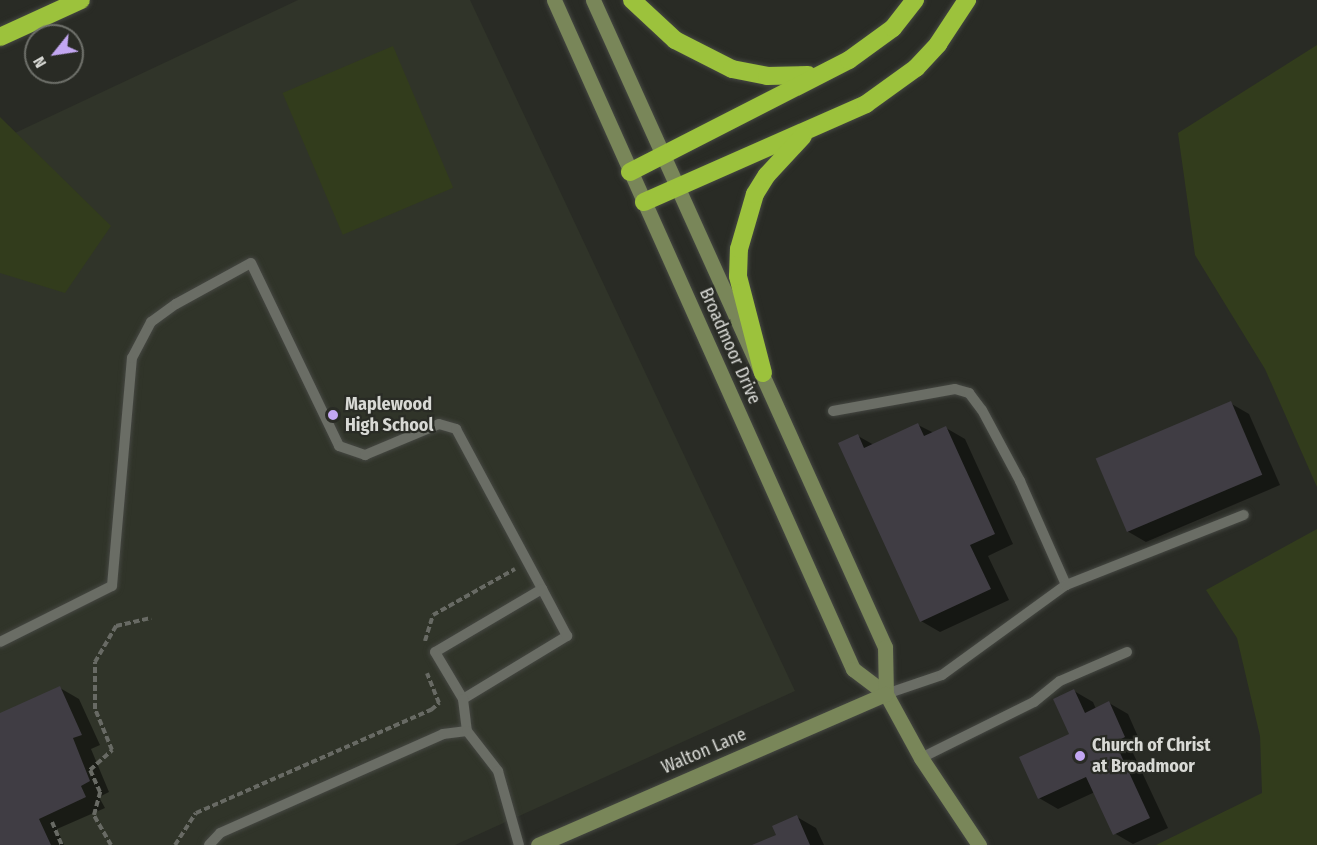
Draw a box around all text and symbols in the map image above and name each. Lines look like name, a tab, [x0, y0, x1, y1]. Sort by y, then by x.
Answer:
north arrow	[24, 24, 84, 84]
text: N	[29, 53, 50, 71]
street label: Broadmoor Drive	[695, 285, 765, 407]
place label: Maplewood High School	[345, 394, 433, 436]
marker: Maplewood High School	[326, 408, 340, 422]
street label: Walton Lane	[658, 723, 750, 779]
place label: Church of Christ at Broadmoor	[1092, 735, 1211, 777]
marker: Church of Christ at Broadmoor	[1073, 749, 1087, 763]

